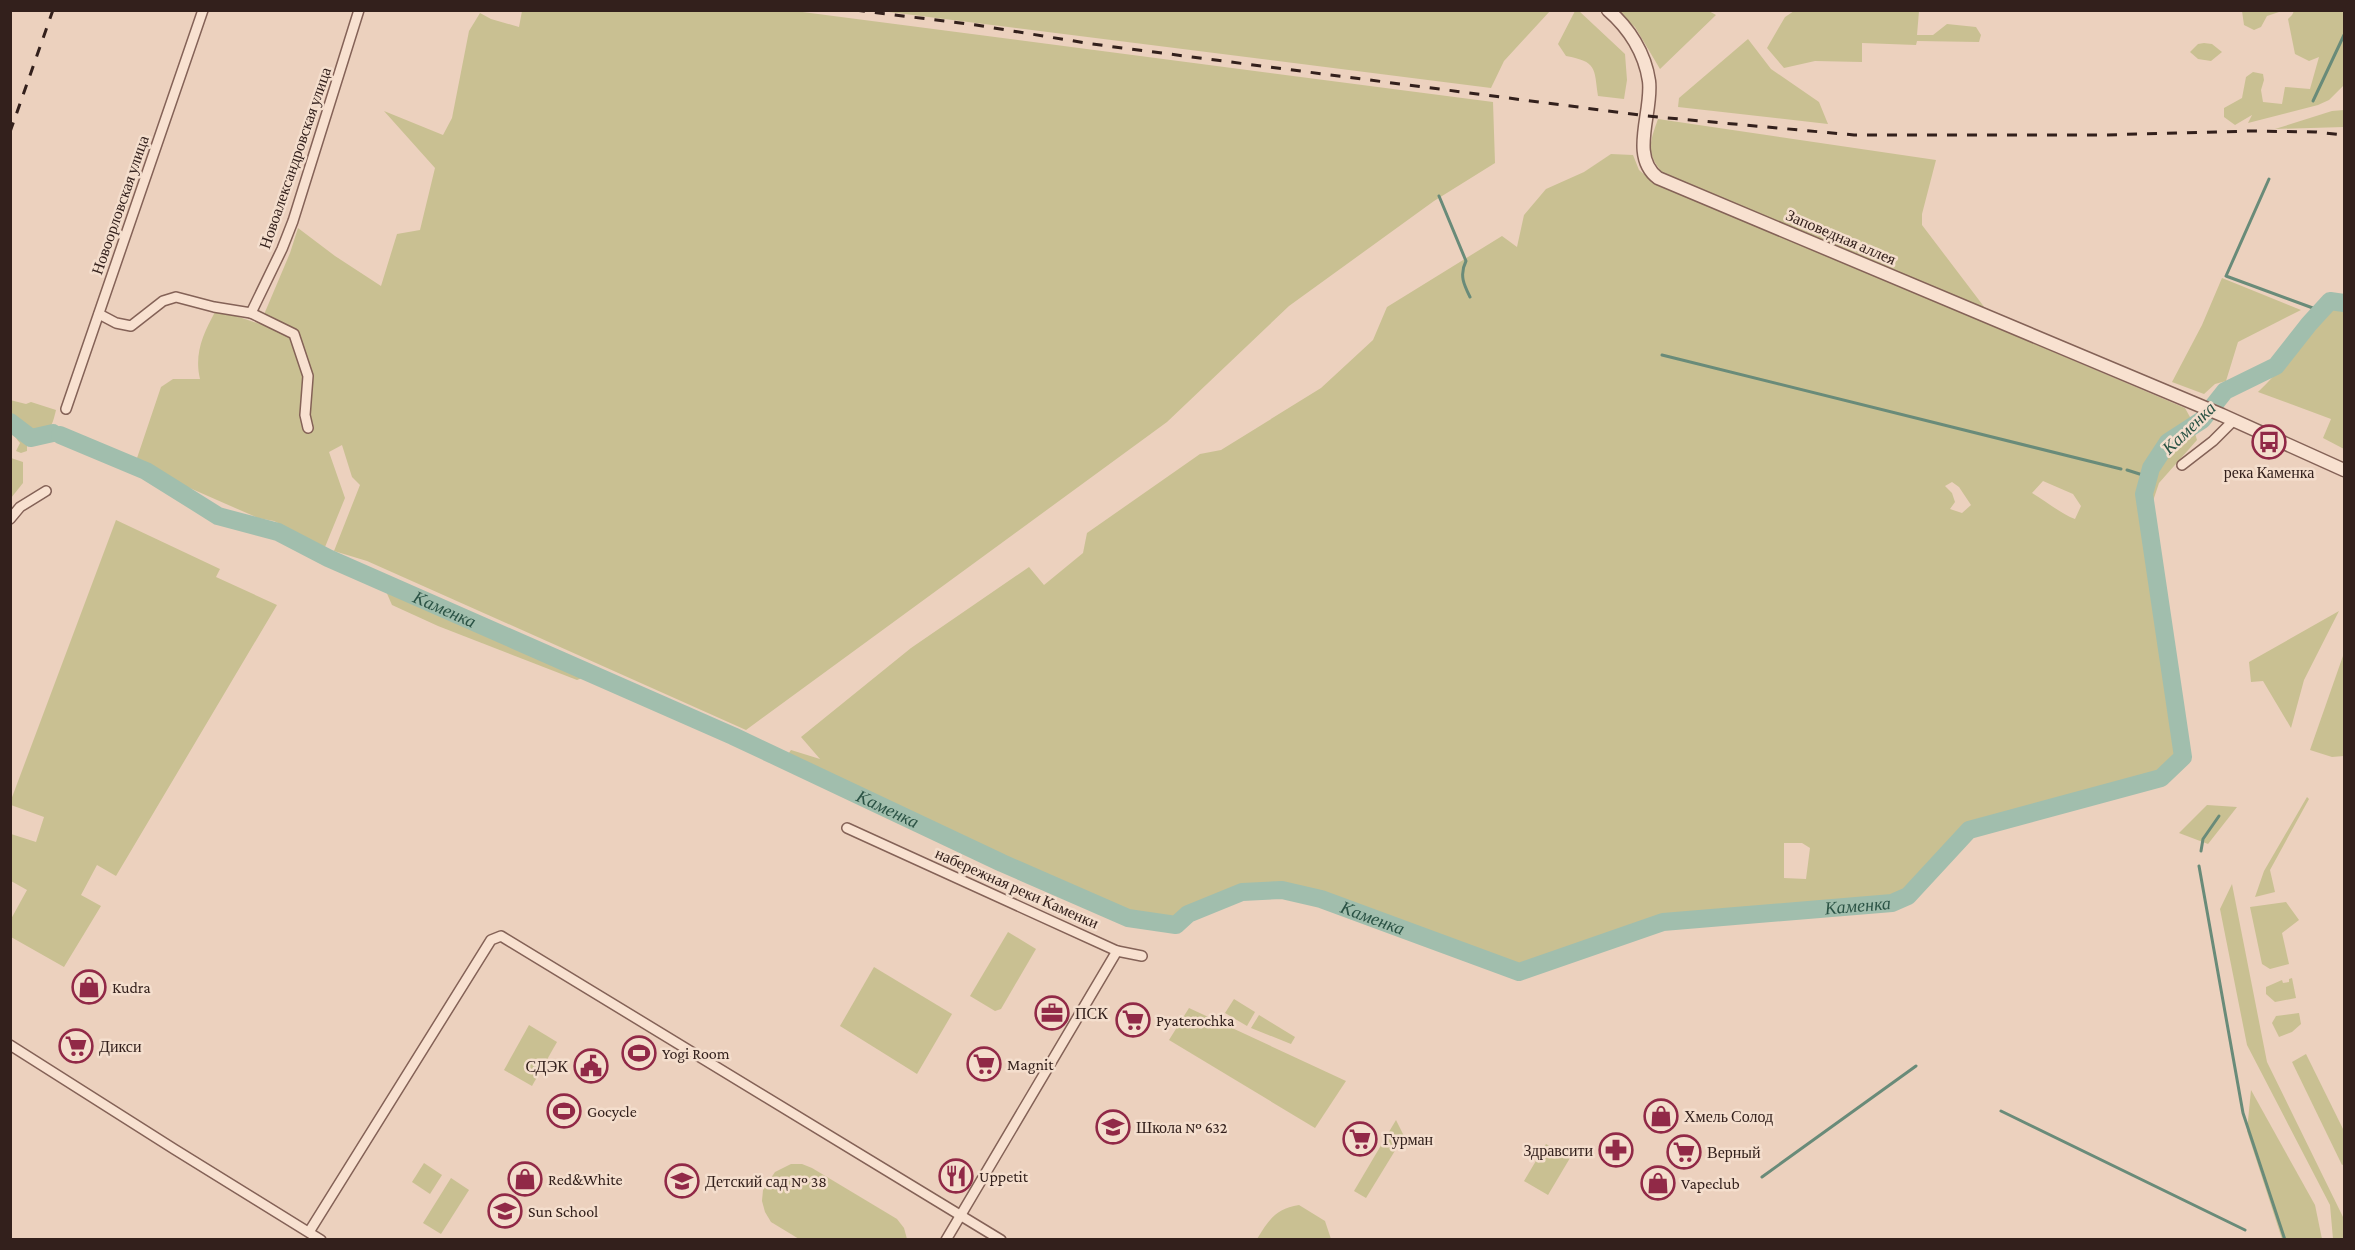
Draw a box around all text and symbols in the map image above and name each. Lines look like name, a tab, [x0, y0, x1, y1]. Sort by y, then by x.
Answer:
street label: Новоалександровская улица	[256, 65, 335, 251]
street label: Новоорловская улица	[88, 133, 153, 277]
street label: Заповедная аллея	[1783, 206, 1899, 269]
water label: Каменка	[2157, 398, 2220, 459]
bus stop icon: река Каменка	[2251, 424, 2287, 460]
place label: река Каменка	[2224, 464, 2314, 482]
water label: Каменка	[409, 586, 479, 632]
water label: Каменка	[852, 785, 922, 832]
street label: набережная реки Каменки	[932, 844, 1102, 933]
water label: Каменка	[1823, 893, 1892, 919]
water label: Каменка	[1337, 897, 1407, 939]
shop icon: Kudra	[71, 969, 107, 1005]
place label: Kudra	[112, 979, 151, 996]
office icon: ПСК	[1034, 995, 1070, 1031]
supermarket icon: Pyaterochka	[1115, 1002, 1151, 1038]
place label: ПСК	[1075, 1005, 1108, 1022]
place label: Pyaterochka	[1156, 1012, 1235, 1030]
supermarket icon: Дикси	[58, 1028, 94, 1064]
sports icon: Yogi Room	[621, 1035, 657, 1071]
place label: Дикси	[99, 1038, 142, 1056]
place label: Yogi Room	[662, 1045, 730, 1063]
supermarket icon: Magnit	[966, 1046, 1002, 1082]
public building icon: СДЭК	[573, 1048, 609, 1084]
place label: Magnit	[1007, 1056, 1054, 1074]
place label: СДЭК	[526, 1058, 568, 1076]
sports icon: Gocycle	[546, 1093, 582, 1129]
shop icon: Хмель Солод	[1643, 1098, 1679, 1134]
place label: Gocycle	[587, 1103, 637, 1121]
place label: Хмель Солод	[1684, 1108, 1773, 1126]
school or university icon: Школа № 632	[1095, 1109, 1131, 1145]
place label: Школа № 632	[1136, 1119, 1228, 1136]
supermarket icon: Гурман	[1342, 1121, 1378, 1157]
place label: Гурман	[1383, 1131, 1434, 1149]
pharmacy icon: Здравсити	[1598, 1132, 1634, 1168]
supermarket icon: Верный	[1666, 1134, 1702, 1170]
place label: Здравсити	[1523, 1142, 1593, 1160]
place label: Верный	[1707, 1144, 1761, 1162]
restaurant icon: Uppetit	[938, 1158, 974, 1194]
shop icon: Red&White	[507, 1161, 543, 1197]
school or university icon: Детский сад № 38	[664, 1163, 700, 1199]
shop icon: Vapeclub	[1640, 1165, 1676, 1201]
place label: Uppetit	[979, 1168, 1029, 1186]
place label: Red&White	[548, 1171, 623, 1188]
place label: Детский сад № 38	[705, 1173, 827, 1191]
place label: Vapeclub	[1681, 1175, 1740, 1193]
school or university icon: Sun School	[487, 1193, 523, 1229]
place label: Sun School	[528, 1203, 598, 1220]

